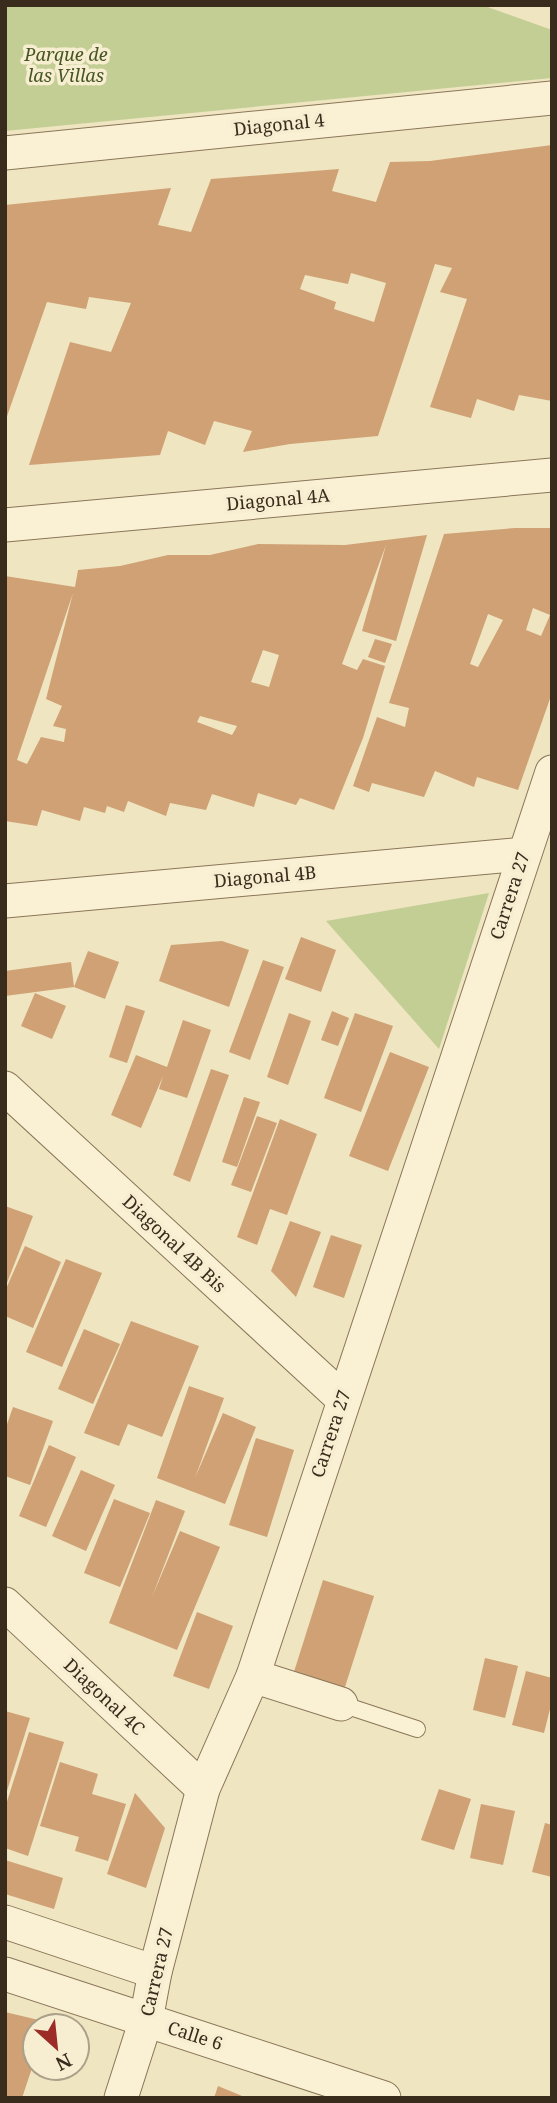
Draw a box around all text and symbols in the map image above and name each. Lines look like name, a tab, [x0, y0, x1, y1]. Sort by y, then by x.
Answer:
park label: Parque de las Villas	[23, 42, 108, 87]
street label: Diagonal 4	[232, 107, 325, 141]
street label: Diagonal 4A	[225, 482, 331, 515]
street label: Carrera 27	[484, 849, 534, 943]
street label: Diagonal 4B	[213, 860, 317, 892]
street label: Diagonal 4B Bis	[118, 1189, 232, 1297]
street label: Carrera 27	[305, 1387, 355, 1481]
street label: Diagonal 4C	[59, 1653, 150, 1740]
street label: Carrera 27	[134, 1925, 178, 2019]
north arrow	[21, 2012, 91, 2082]
street label: Calle 6	[165, 2015, 226, 2055]
text: N	[51, 2047, 76, 2077]

